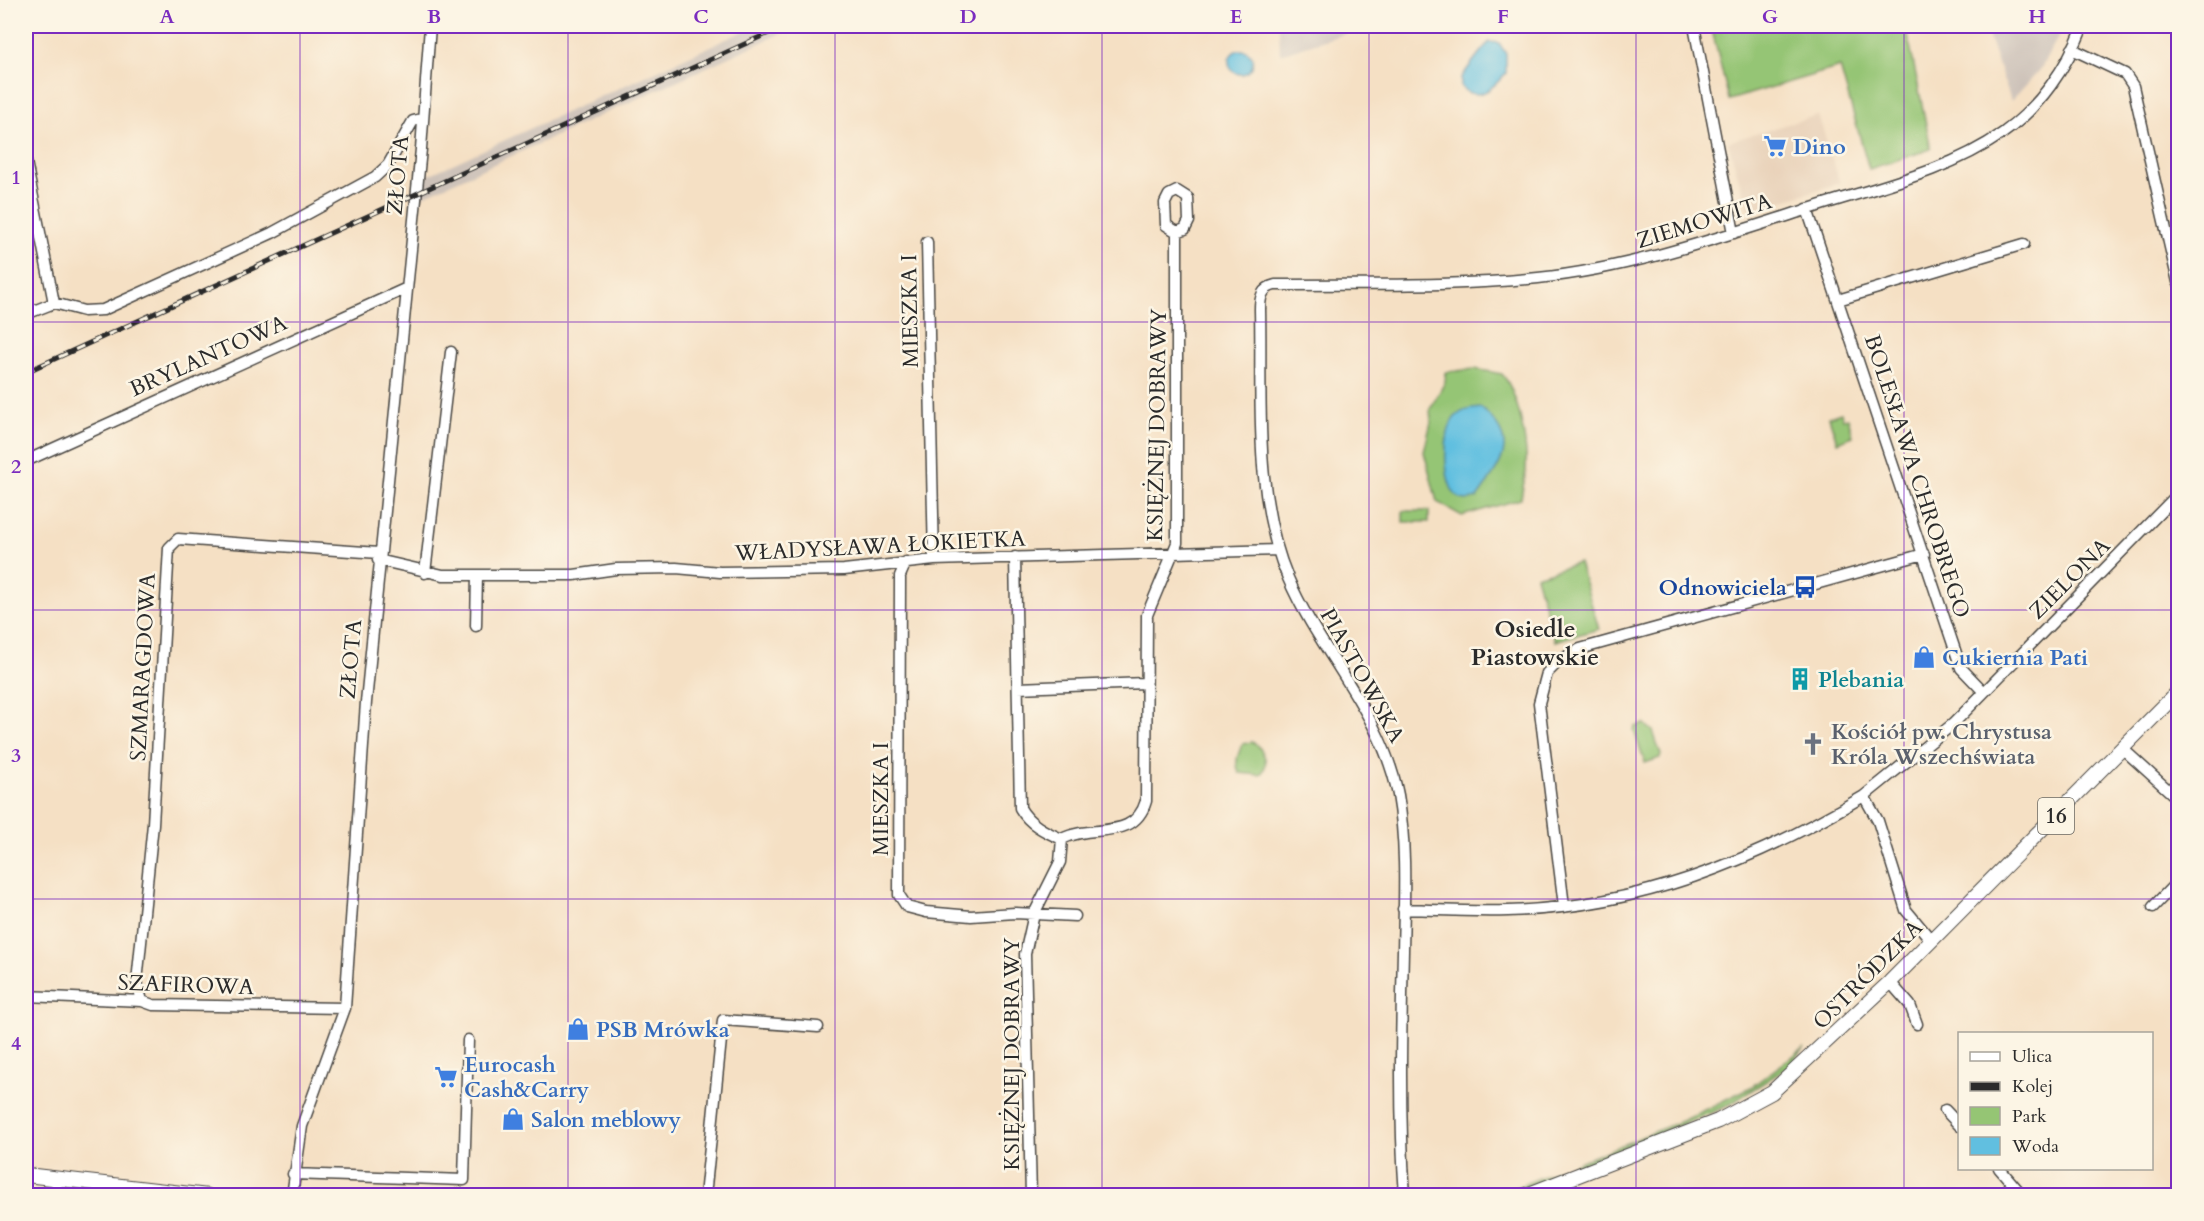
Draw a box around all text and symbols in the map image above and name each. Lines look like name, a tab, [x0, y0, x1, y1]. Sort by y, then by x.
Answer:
text: A	[159, 3, 175, 30]
text: B	[427, 3, 441, 30]
text: C	[693, 3, 709, 30]
text: D	[959, 3, 977, 30]
text: E	[1230, 3, 1242, 30]
text: F	[1497, 3, 1509, 30]
text: G	[1762, 3, 1778, 30]
text: H	[2028, 3, 2046, 30]
place label: Dino	[1793, 132, 1846, 162]
supermarket icon: Dino	[1762, 133, 1788, 159]
street label: ZŁOTA	[380, 134, 416, 216]
text: 1	[11, 164, 21, 191]
street label: ZIEMOWITA	[1633, 186, 1776, 256]
street label: MIESZKA I	[894, 254, 926, 368]
street label: BRYLANTOWA	[125, 308, 292, 404]
street label: KSIĘŻNEJ DOBRAWY	[1140, 308, 1174, 542]
street label: BOLESŁAWA CHROBREGO	[1857, 331, 1977, 622]
text: 2	[11, 453, 21, 480]
street label: WŁADYSŁAWA ŁOKIETKA	[733, 523, 1027, 569]
street label: ZIELONA	[2023, 531, 2117, 626]
street label: SZMARAGDOWA	[123, 572, 163, 762]
place label: Odnowiciela	[1659, 573, 1787, 603]
bus stop icon: Odnowiciela	[1792, 574, 1818, 600]
street label: PIASTOWSKA	[1313, 603, 1412, 749]
district label: Osiedle Piastowskie	[1471, 613, 1599, 674]
street label: ZŁOTA	[333, 618, 369, 700]
place label: Cukiernia Pati	[1942, 643, 2088, 673]
shop icon: Cukiernia Pati	[1911, 644, 1937, 670]
place label: Plebania	[1818, 665, 1904, 695]
building icon: Plebania	[1787, 666, 1813, 692]
place label: Kościół pw. Chrystusa Króla Wszechświata	[1831, 717, 2052, 772]
church icon: Kościół pw. Chrystusa Króla Wszechświata	[1800, 731, 1826, 757]
text: 3	[11, 742, 21, 769]
street label: MIESZKA I	[866, 742, 896, 856]
road number: 16	[2038, 798, 2074, 834]
street label: OSTRÓDZKA	[1806, 913, 1930, 1036]
street label: KSIĘŻNEJ DOBRAWY	[997, 937, 1027, 1171]
street label: SZAFIROWA	[117, 968, 255, 1002]
place label: PSB Mrówka	[596, 1015, 730, 1045]
shop icon: PSB Mrówka	[565, 1016, 591, 1042]
text: 4	[11, 1030, 21, 1057]
legend	[1958, 1032, 2153, 1170]
text: Ulica	[2012, 1044, 2053, 1069]
place label: Eurocash Cash&Carry	[464, 1050, 590, 1105]
supermarket icon: Eurocash Cash&Carry	[433, 1064, 459, 1090]
text: Kolej	[2012, 1074, 2053, 1099]
text: Park	[2012, 1104, 2047, 1129]
place label: Salon meblowy	[531, 1105, 682, 1135]
shop icon: Salon meblowy	[500, 1106, 526, 1132]
text: Woda	[2011, 1134, 2059, 1159]

